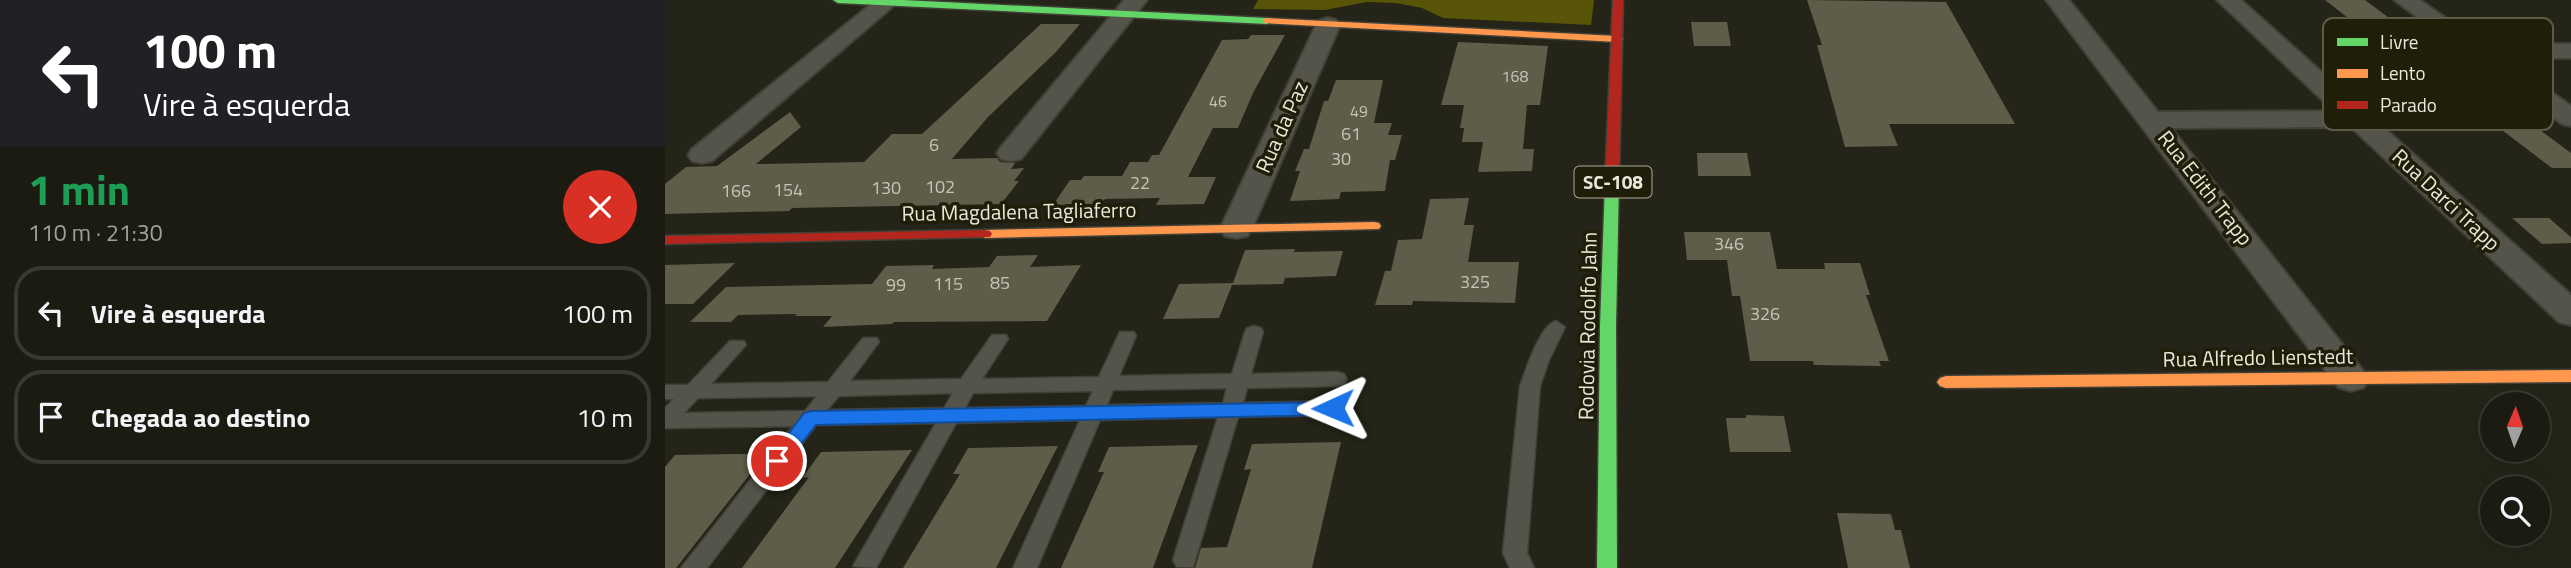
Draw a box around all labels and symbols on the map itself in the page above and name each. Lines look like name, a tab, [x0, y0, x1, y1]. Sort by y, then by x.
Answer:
legend	[2323, 18, 2553, 130]
text: Livre	[2380, 27, 2418, 56]
text: Lento	[2380, 58, 2425, 87]
house number: 168	[1502, 64, 1528, 88]
street label: Rua da Paz	[1247, 75, 1316, 178]
house number: 46	[1209, 89, 1227, 113]
text: Parado	[2380, 90, 2437, 119]
house number: 49	[1350, 99, 1368, 123]
house number: 61	[1341, 120, 1361, 147]
street label: Rua Edith Trapp	[2150, 123, 2261, 252]
house number: 6	[929, 131, 939, 158]
street label: Rua Darci Trapp	[2385, 141, 2508, 258]
house number: 30	[1331, 145, 1351, 172]
road number: SC-108	[1574, 166, 1651, 198]
house number: 22	[1130, 169, 1150, 196]
house number: 102	[925, 173, 955, 200]
house number: 130	[871, 174, 901, 201]
house number: 154	[773, 176, 803, 203]
house number: 166	[721, 177, 751, 204]
street label: Rua Magdalena Tagliaferro	[901, 193, 1137, 229]
house number: 346	[1714, 230, 1744, 257]
street label: Rodovia Rodolfo Jahn	[1569, 232, 1605, 420]
house number: 325	[1460, 268, 1490, 295]
house number: 85	[990, 269, 1010, 296]
house number: 115	[933, 270, 963, 297]
house number: 99	[886, 271, 906, 298]
house number: 326	[1750, 300, 1780, 327]
street label: Rua Alfredo Lienstedt	[2162, 339, 2354, 375]
position arrow	[1296, 371, 1370, 445]
north arrow	[2480, 392, 2550, 462]
pin	[747, 431, 807, 491]

